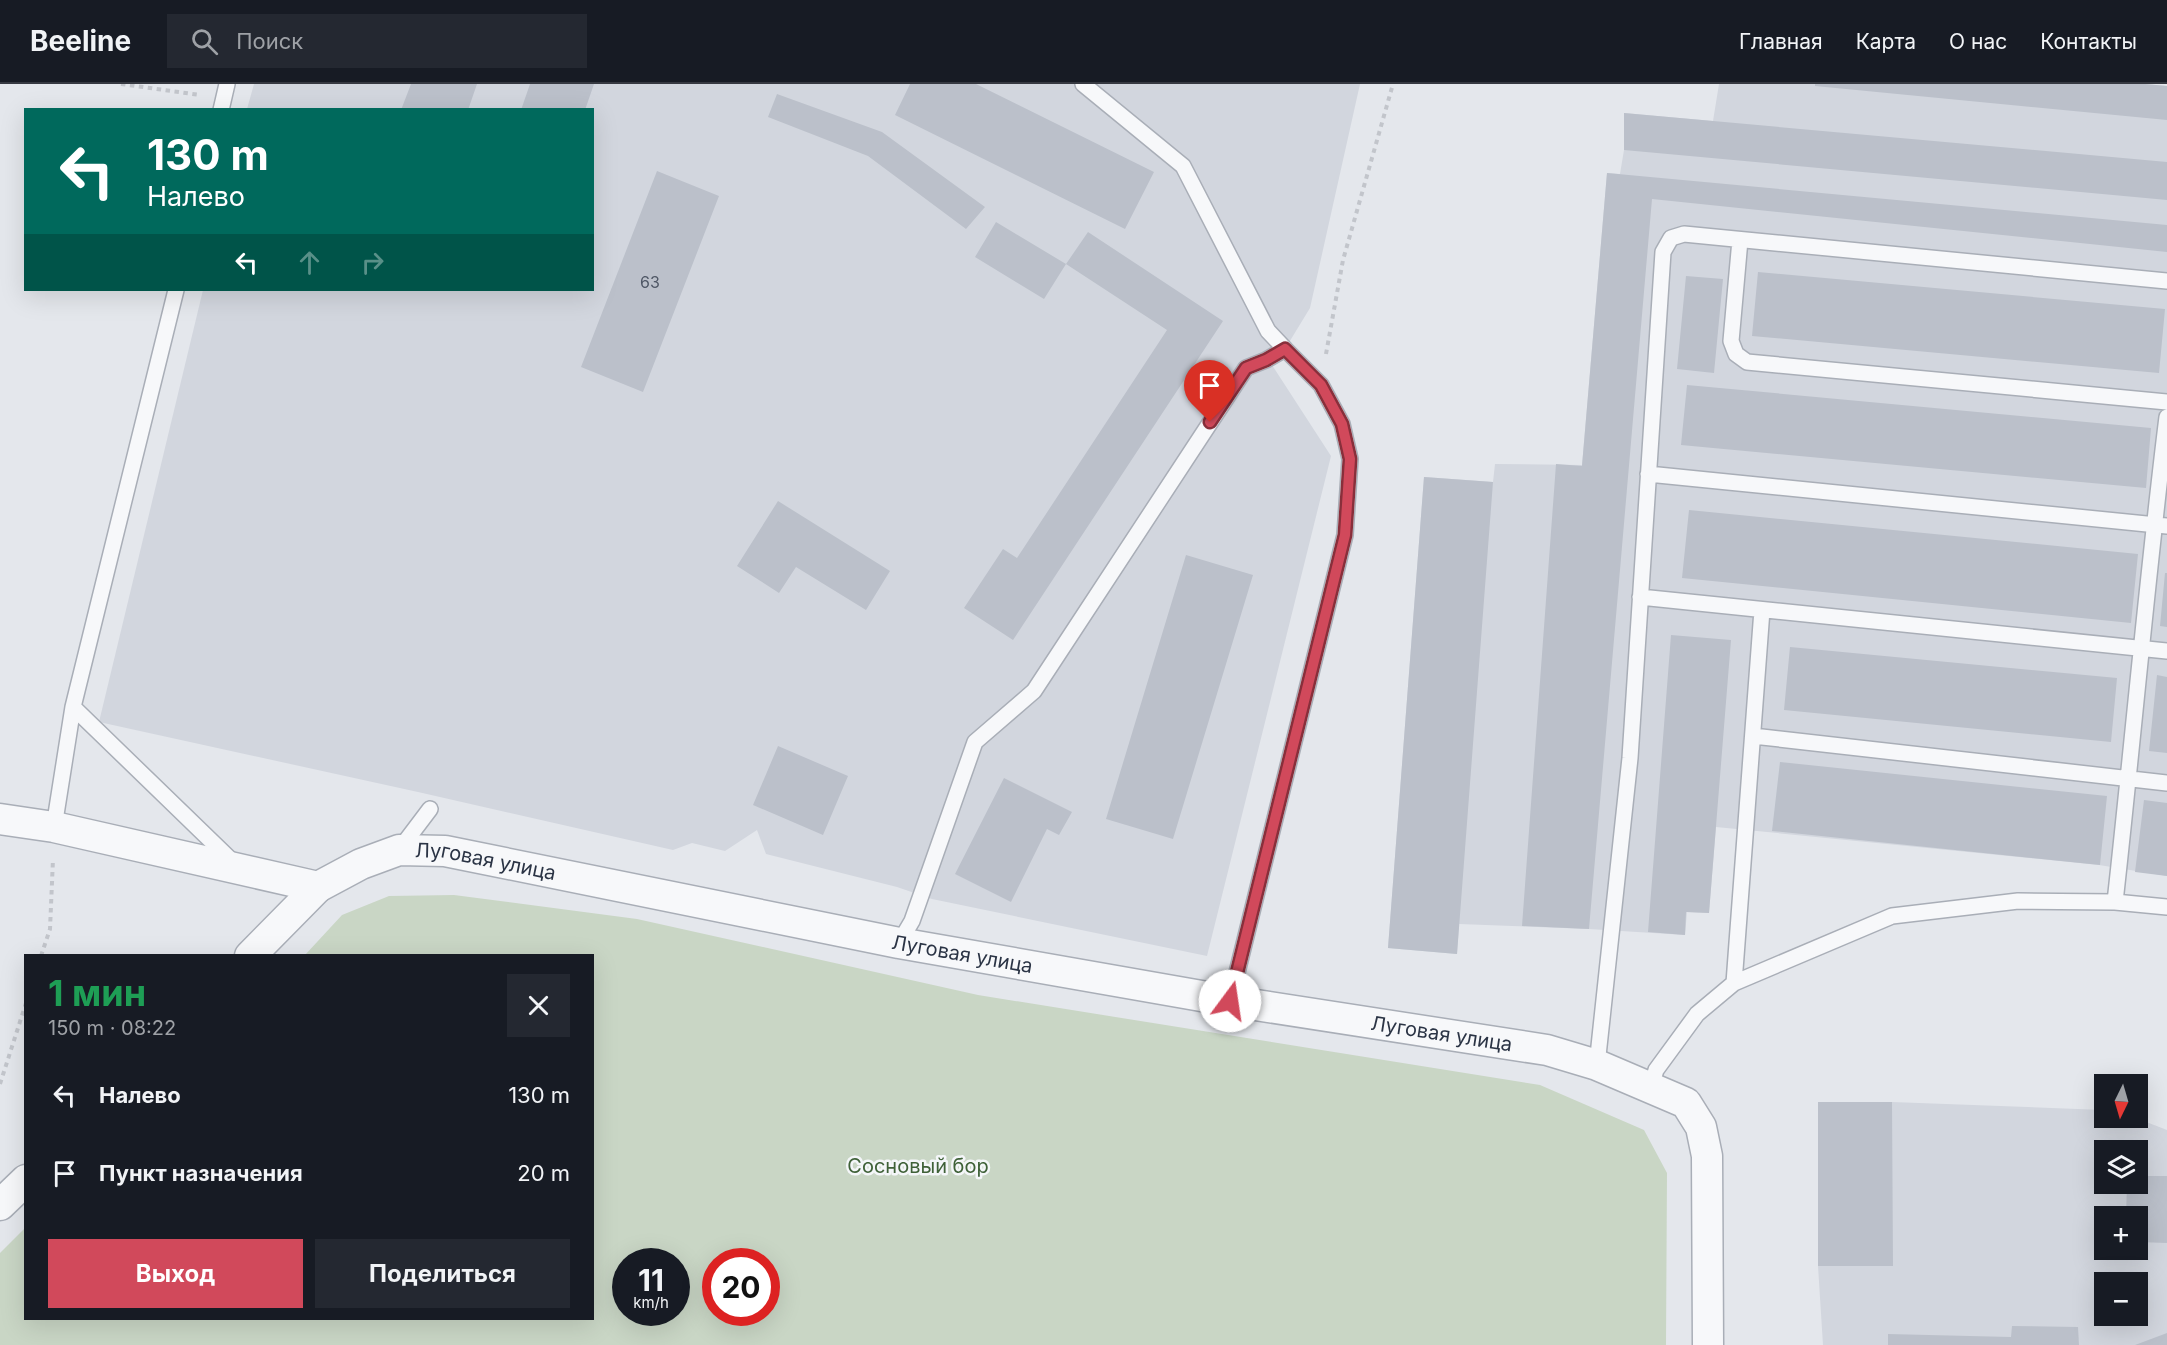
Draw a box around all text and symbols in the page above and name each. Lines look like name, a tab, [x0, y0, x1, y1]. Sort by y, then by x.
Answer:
search box	[167, 14, 587, 68]
text: Beeline	[30, 24, 131, 58]
icon: search	[188, 25, 221, 58]
text: Поиск	[236, 28, 303, 54]
text: Главная	[1739, 29, 1823, 54]
text: Карта	[1856, 29, 1916, 54]
text: О нас	[1949, 29, 2007, 54]
text: Контакты	[2040, 29, 2137, 54]
text: 130 m	[147, 129, 269, 180]
icon: left	[48, 132, 126, 210]
text: Налево	[147, 180, 245, 213]
icon: left	[230, 246, 263, 279]
icon: ahead	[293, 246, 326, 279]
icon: right	[356, 246, 389, 279]
house number: 63	[640, 272, 660, 292]
pin	[1184, 360, 1235, 422]
icon: arrive	[1193, 369, 1226, 402]
street label: Луговая улица	[415, 838, 558, 885]
street label: Луговая улица	[890, 930, 1035, 978]
position arrow	[1198, 969, 1262, 1033]
text: 1 мин	[48, 971, 146, 1015]
button: close	[507, 974, 570, 1037]
street label: Луговая улица	[1369, 1011, 1514, 1056]
text: 150 m · 08:22	[48, 1016, 176, 1040]
north arrow	[2094, 1074, 2148, 1128]
map controls	[2094, 1074, 2148, 1326]
icon: left	[48, 1079, 81, 1112]
text: Налево	[99, 1082, 181, 1108]
text: 130 m	[508, 1082, 570, 1108]
button: layers	[2094, 1140, 2148, 1194]
park label: Сосновый бор	[847, 1154, 989, 1178]
icon: arrive	[48, 1157, 81, 1190]
text: Пункт назначения	[99, 1160, 303, 1186]
text: 20 m	[517, 1160, 570, 1186]
button: +	[2094, 1206, 2148, 1260]
button: Выход	[48, 1239, 303, 1308]
button: Поделиться	[315, 1239, 570, 1308]
speed limit sign: 20	[702, 1248, 780, 1326]
text: 11	[638, 1262, 664, 1298]
button: −	[2094, 1272, 2148, 1326]
text: km/h	[633, 1293, 669, 1312]

